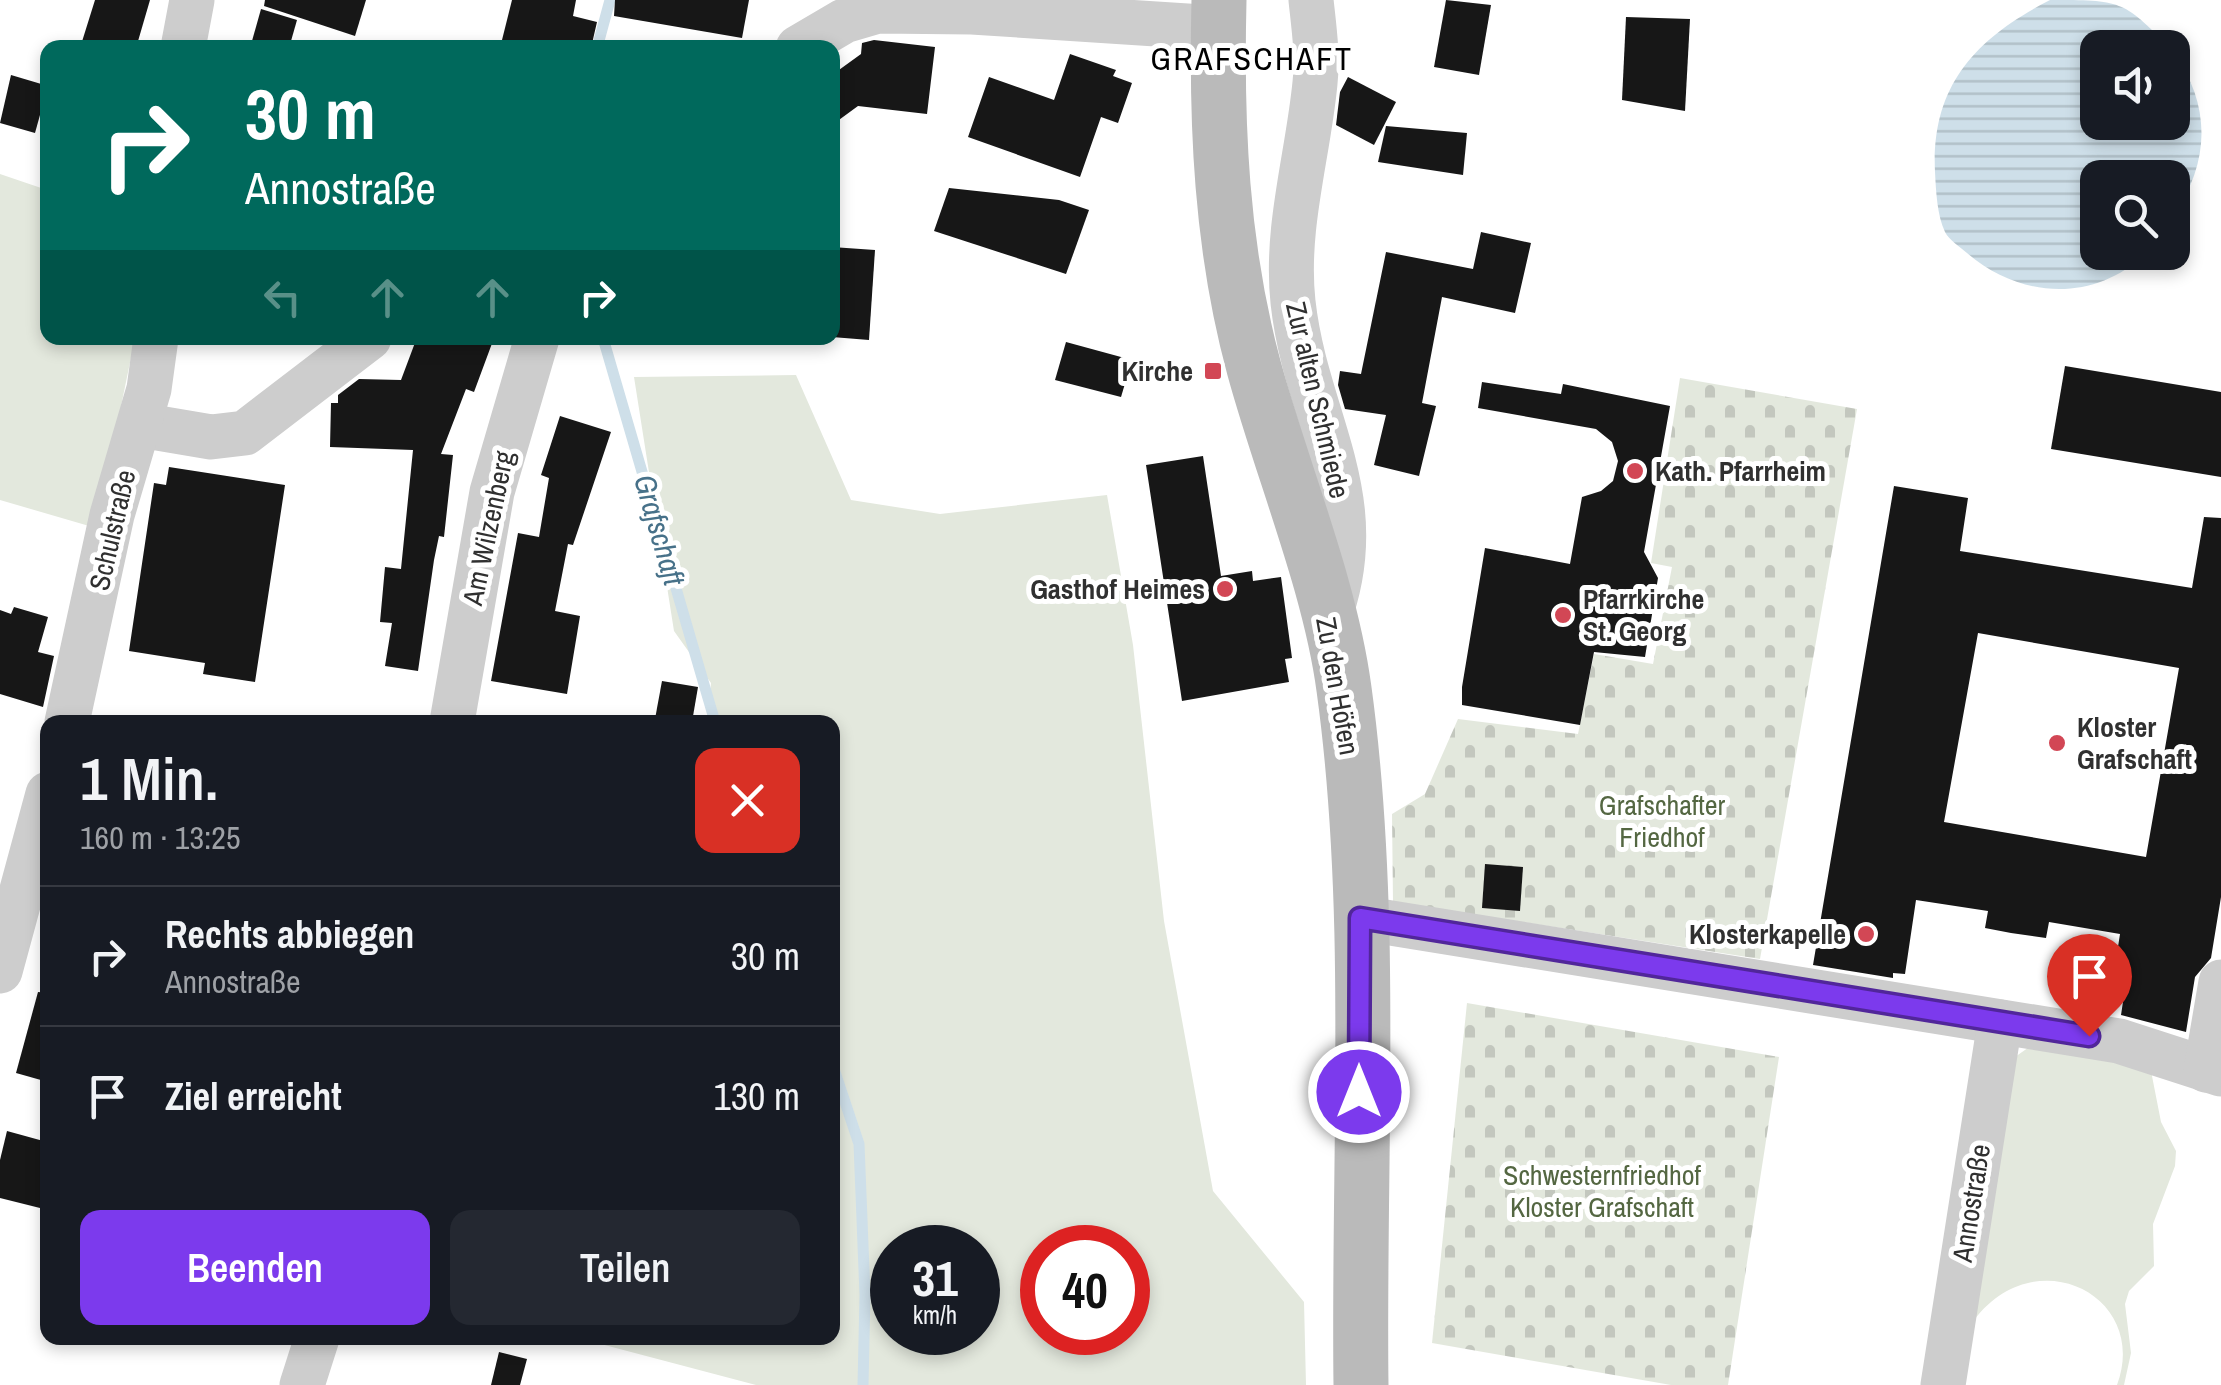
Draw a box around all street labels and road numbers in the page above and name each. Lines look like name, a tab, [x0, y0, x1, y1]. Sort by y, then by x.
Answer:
street label: Zur alten Schmiede	[1277, 298, 1359, 502]
street label: Am Wilzenberg	[453, 447, 523, 610]
street label: Schulstraße	[80, 466, 144, 594]
street label: Zu den Höfen	[1307, 614, 1369, 758]
street label: Annostraße	[1943, 1141, 1999, 1266]

